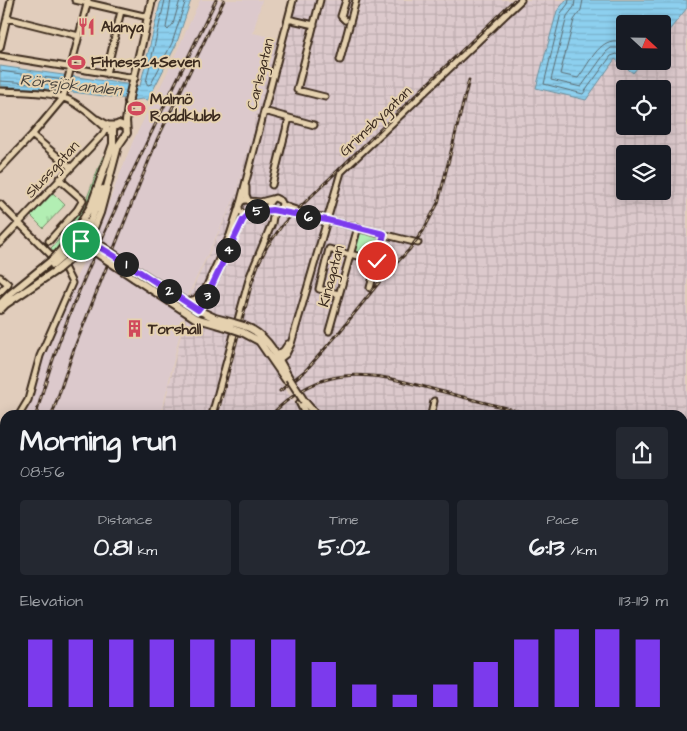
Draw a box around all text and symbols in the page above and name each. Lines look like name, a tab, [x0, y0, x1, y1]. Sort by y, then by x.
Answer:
north arrow	[616, 15, 671, 70]
map controls	[616, 15, 671, 200]
restaurant icon: Alanya	[77, 17, 97, 37]
place label: Alanya	[101, 17, 144, 39]
street label: Carlsgatan	[241, 36, 281, 112]
sports icon: Fitness24Seven	[67, 52, 87, 72]
place label: Fitness24Seven	[91, 52, 201, 73]
water label: Rörsjökanalen	[19, 69, 125, 101]
button: locate	[616, 80, 671, 135]
street label: Grimsbygatan	[334, 81, 417, 162]
place label: Malmö Roddklubb	[150, 89, 221, 127]
sports icon: Malmö Roddklubb	[126, 98, 146, 118]
street label: Slussgatan	[20, 136, 85, 203]
button: layers	[616, 145, 671, 200]
pin: 5	[244, 198, 270, 224]
text: 5	[253, 201, 262, 221]
pin: 6	[296, 204, 320, 230]
text: 6	[304, 207, 313, 227]
pin	[60, 220, 102, 262]
icon: arrive	[67, 227, 95, 255]
pin: 4	[216, 238, 240, 262]
text: 4	[224, 240, 233, 260]
pin	[356, 240, 398, 282]
street label: Kinagatan	[313, 242, 351, 310]
icon: check	[363, 247, 391, 275]
pin: 1	[114, 252, 138, 276]
text: 1	[126, 254, 127, 274]
pin: 2	[156, 278, 182, 304]
text: 2	[165, 281, 174, 301]
pin: 3	[194, 284, 220, 308]
text: 3	[204, 286, 211, 306]
building icon: Torshall	[124, 319, 144, 339]
place label: Torshall	[147, 319, 202, 340]
text: Morning run	[20, 422, 176, 461]
button: share	[616, 427, 668, 479]
text: 08:56	[20, 461, 65, 483]
text: Distance	[98, 510, 153, 530]
text: Time	[329, 510, 359, 530]
text: Pace	[546, 510, 579, 530]
text: 0.81	[93, 530, 132, 565]
text: 5:02	[318, 530, 370, 565]
text: 6:13	[529, 530, 565, 565]
text: km	[132, 541, 157, 561]
text: /km	[565, 541, 596, 561]
text: Elevation	[20, 590, 83, 612]
text: 113–119 m	[619, 590, 668, 612]

